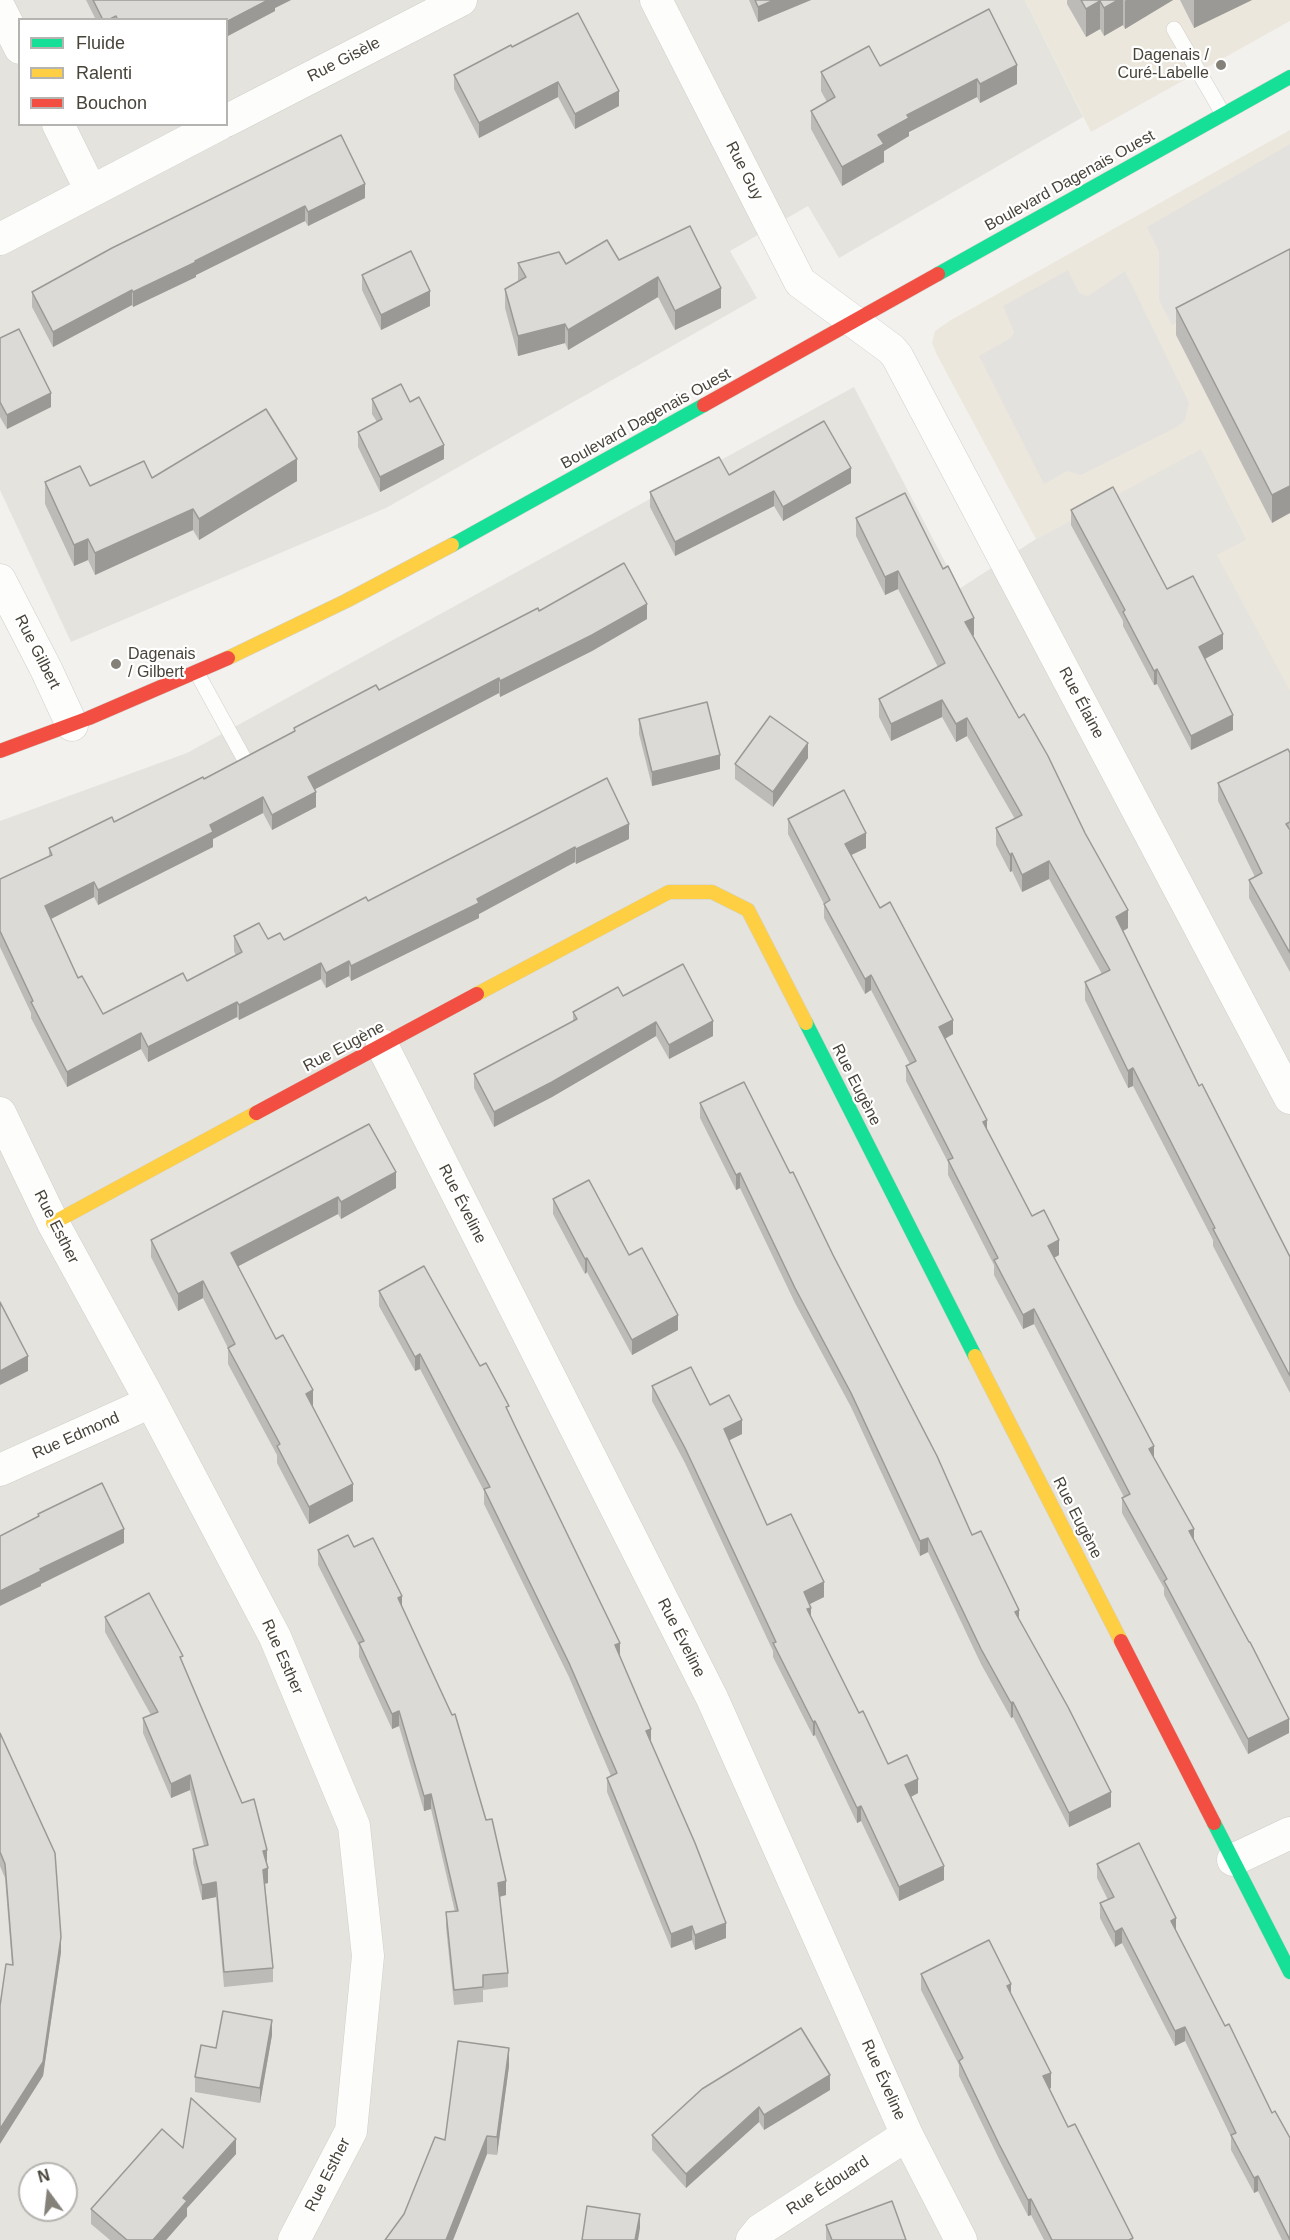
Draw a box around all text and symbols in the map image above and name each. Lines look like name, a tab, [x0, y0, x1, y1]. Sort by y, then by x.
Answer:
legend	[18, 18, 228, 126]
text: Fluide	[76, 33, 125, 53]
street label: Rue Gisèle	[304, 33, 384, 87]
place label: Dagenais / Curé-Labelle	[1117, 46, 1209, 84]
marker: Dagenais / Curé-Labelle	[1214, 58, 1228, 72]
text: Ralenti	[76, 63, 132, 83]
text: Bouchon	[76, 93, 147, 113]
street label: Boulevard Dagenais Ouest	[982, 126, 1158, 236]
street label: Rue Guy	[721, 139, 767, 203]
street label: Boulevard Dagenais Ouest	[558, 364, 734, 474]
street label: Rue Gilbert	[10, 612, 64, 692]
place label: Dagenais / Gilbert	[128, 645, 196, 683]
marker: Dagenais / Gilbert	[109, 657, 123, 671]
street label: Rue Élaine	[1054, 664, 1108, 742]
street label: Rue Eugène	[300, 1018, 388, 1076]
street label: Rue Eugène	[827, 1041, 885, 1129]
street label: Rue Éveline	[434, 1161, 490, 1247]
street label: Rue Esther	[29, 1187, 83, 1267]
street label: Rue Edmond	[29, 1408, 123, 1464]
street label: Rue Eugène	[1048, 1474, 1106, 1562]
street label: Rue Éveline	[653, 1595, 709, 1681]
street label: Rue Esther	[257, 1617, 307, 1697]
street label: Rue Éveline	[857, 2037, 909, 2123]
street label: Rue Esther	[301, 2135, 355, 2215]
street label: Rue Édouard	[783, 2152, 873, 2220]
north arrow	[18, 2162, 78, 2222]
text: N	[36, 2166, 52, 2186]

